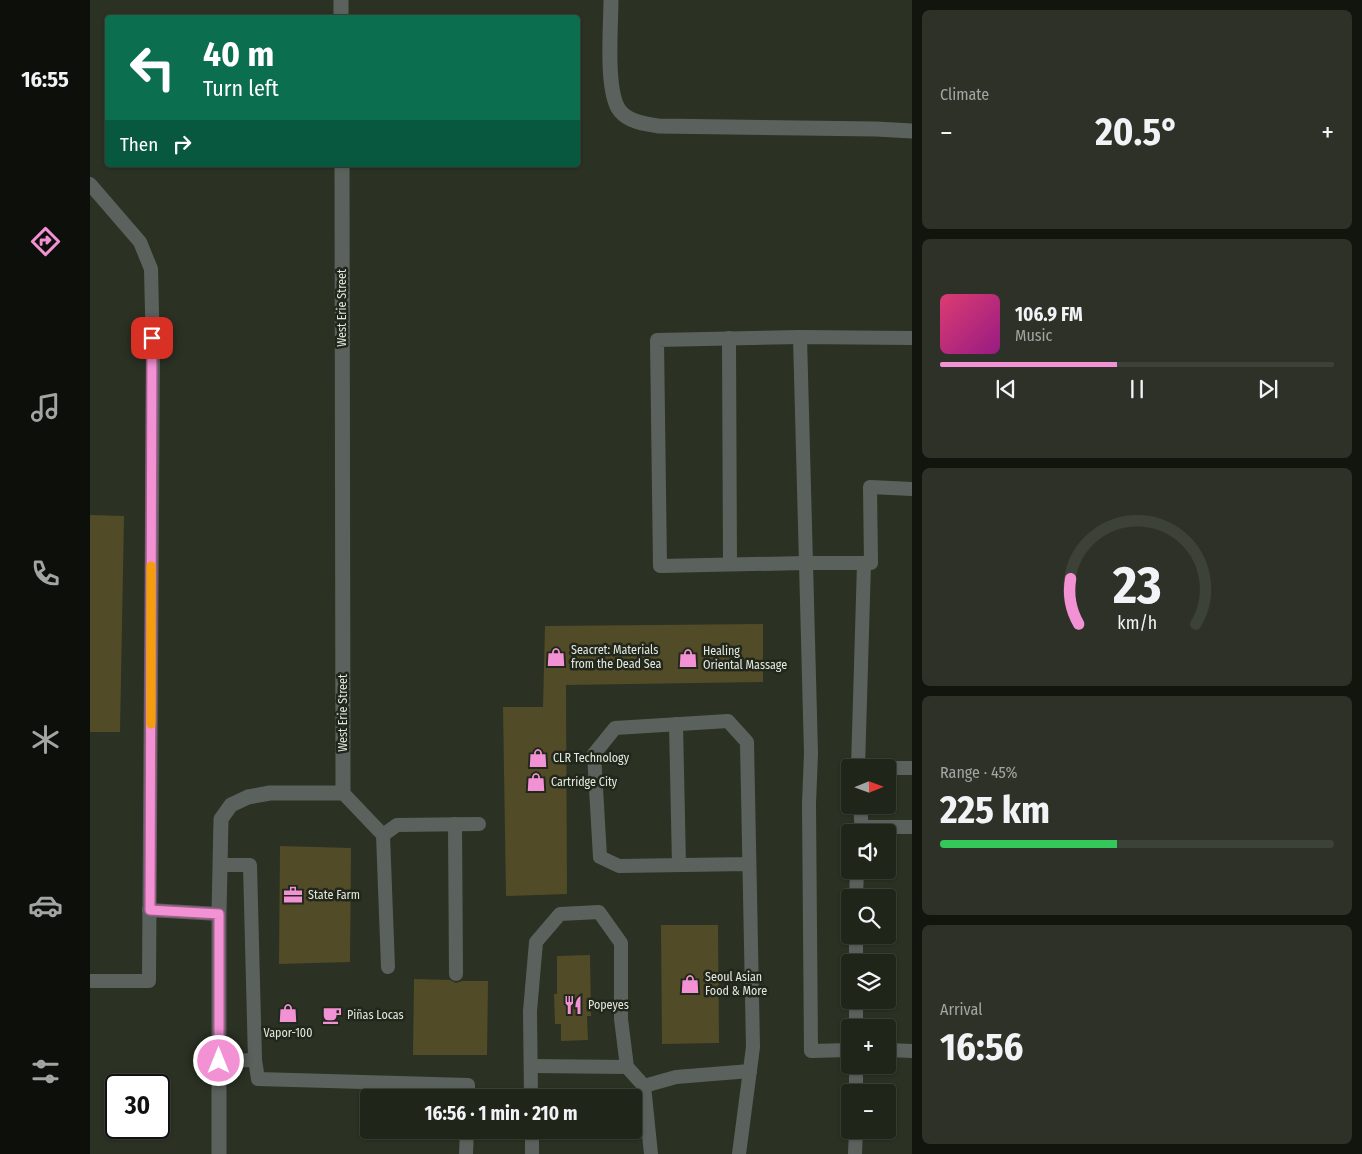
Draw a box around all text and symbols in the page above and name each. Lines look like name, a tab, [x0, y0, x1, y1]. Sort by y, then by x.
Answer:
text: 40 m	[203, 33, 274, 75]
icon: left	[120, 35, 185, 100]
text: 16:55	[21, 66, 69, 93]
text: Turn left	[203, 75, 279, 102]
text: Climate	[940, 85, 989, 104]
text: 20.5°	[1095, 109, 1179, 155]
text: −	[940, 116, 953, 149]
text: +	[1321, 116, 1334, 149]
icon: right	[168, 130, 196, 158]
text: Then	[120, 133, 158, 156]
icon: directions	[28, 224, 63, 259]
street label: West Erie Street	[335, 269, 349, 347]
text: 106.9 FM	[1015, 303, 1083, 326]
pin	[131, 317, 173, 359]
icon: arrive	[138, 324, 166, 352]
text: Music	[1015, 326, 1052, 345]
icon: previous	[992, 375, 1020, 403]
icon: pause	[1123, 375, 1151, 403]
icon: next	[1254, 375, 1282, 403]
icon: music	[28, 390, 63, 425]
text: 23	[1112, 554, 1161, 617]
icon: phone	[28, 556, 63, 591]
text: km/h	[1117, 612, 1157, 634]
place label: Seacret: Materials from the Dead Sea	[571, 643, 662, 671]
place label: Healing Oriental Massage	[703, 644, 787, 672]
shop icon: Seacret: Materials from the Dead Sea	[545, 646, 567, 668]
shop icon: Healing Oriental Massage	[677, 647, 699, 669]
street label: West Erie Street	[336, 674, 350, 752]
icon: climate	[28, 722, 63, 757]
shop icon: CLR Technology	[527, 747, 549, 769]
place label: CLR Technology	[553, 751, 630, 765]
north arrow	[841, 759, 896, 814]
map controls	[841, 759, 896, 1139]
text: Range · 45%	[940, 763, 1018, 782]
shop icon: Cartridge City	[525, 771, 547, 793]
place label: Cartridge City	[551, 775, 618, 789]
text: 225 km	[940, 787, 1050, 833]
button: sound	[841, 824, 896, 879]
office icon: State Farm	[282, 884, 304, 906]
icon: car	[28, 888, 63, 923]
place label: State Farm	[308, 888, 360, 902]
button: search	[841, 889, 896, 944]
button: layers	[841, 954, 896, 1009]
place label: Seoul Asian Food & More	[705, 970, 767, 998]
shop icon: Seoul Asian Food & More	[679, 973, 701, 995]
restaurant icon: Popeyes	[562, 994, 584, 1016]
place label: Popeyes	[588, 998, 629, 1012]
text: Arrival	[940, 1000, 982, 1019]
shop icon: Vapor-100	[277, 1002, 299, 1024]
cafe icon: Piñas Locas	[321, 1004, 343, 1026]
place label: Piñas Locas	[347, 1008, 404, 1022]
button: +	[841, 1019, 896, 1074]
text: 16:56	[940, 1024, 1024, 1070]
place label: Vapor-100	[264, 1026, 312, 1040]
position arrow	[192, 1034, 244, 1086]
icon: filters	[28, 1054, 63, 1089]
speed limit sign: 30	[105, 1074, 170, 1139]
button: −	[841, 1084, 896, 1139]
text: 16:56 · 1 min · 210 m	[425, 1102, 577, 1125]

